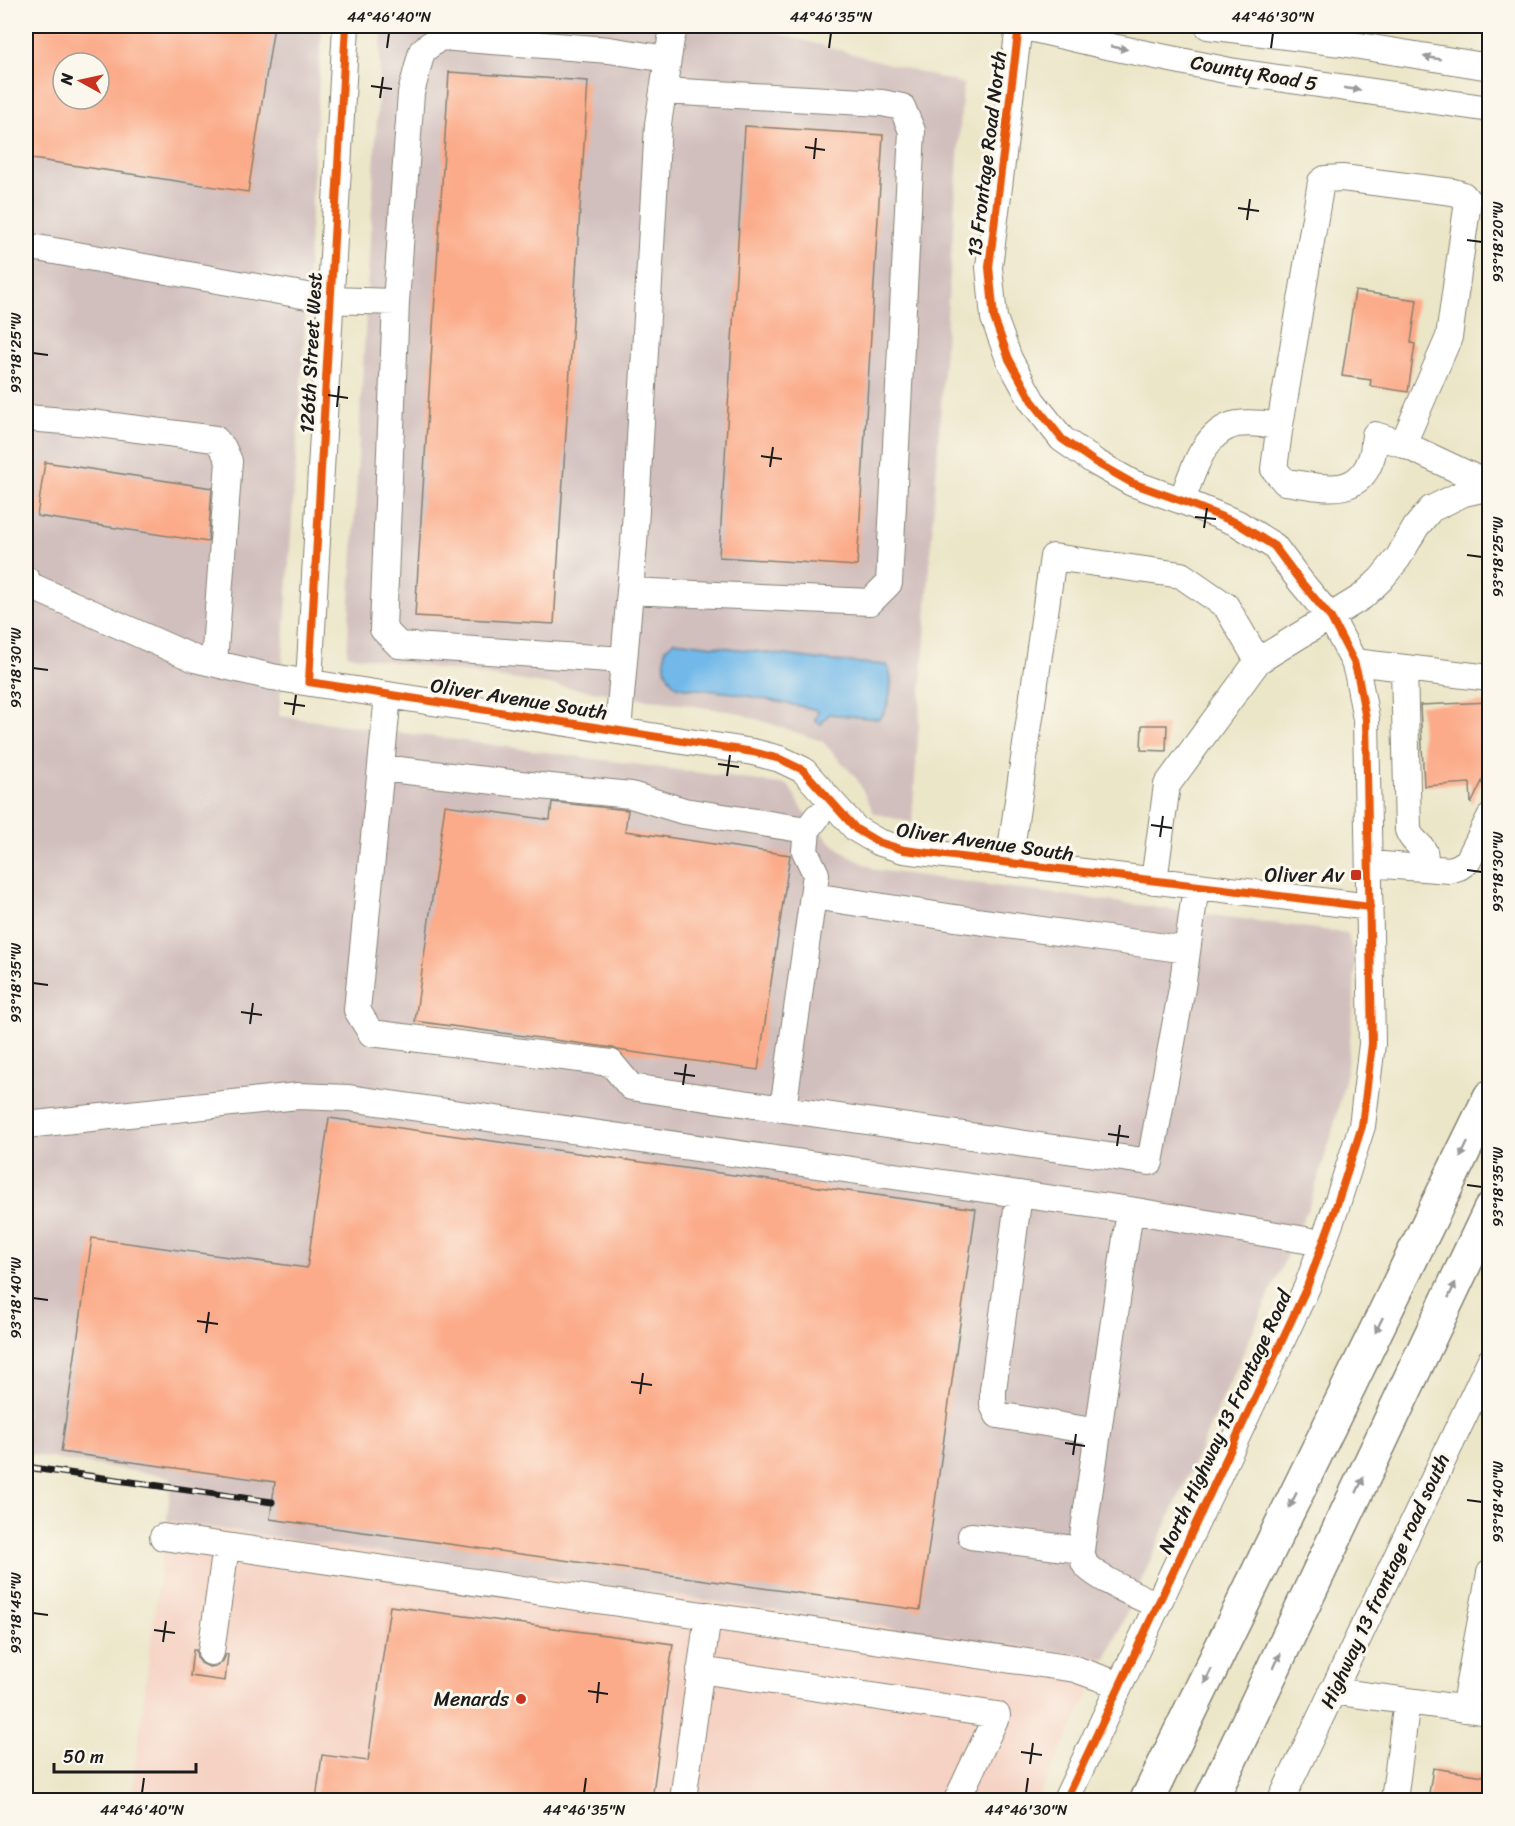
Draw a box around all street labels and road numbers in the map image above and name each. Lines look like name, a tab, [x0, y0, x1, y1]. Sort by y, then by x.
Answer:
street label: County Road 5	[1188, 45, 1320, 101]
street label: 13 Frontage Road North	[957, 49, 1017, 259]
street label: 126th Street West	[289, 271, 333, 434]
street label: Oliver Avenue South	[428, 668, 610, 730]
street label: Oliver Avenue South	[894, 812, 1076, 872]
street label: North Highway 13 Frontage Road	[1148, 1283, 1302, 1560]
street label: Highway 13 frontage road south	[1310, 1448, 1460, 1714]

